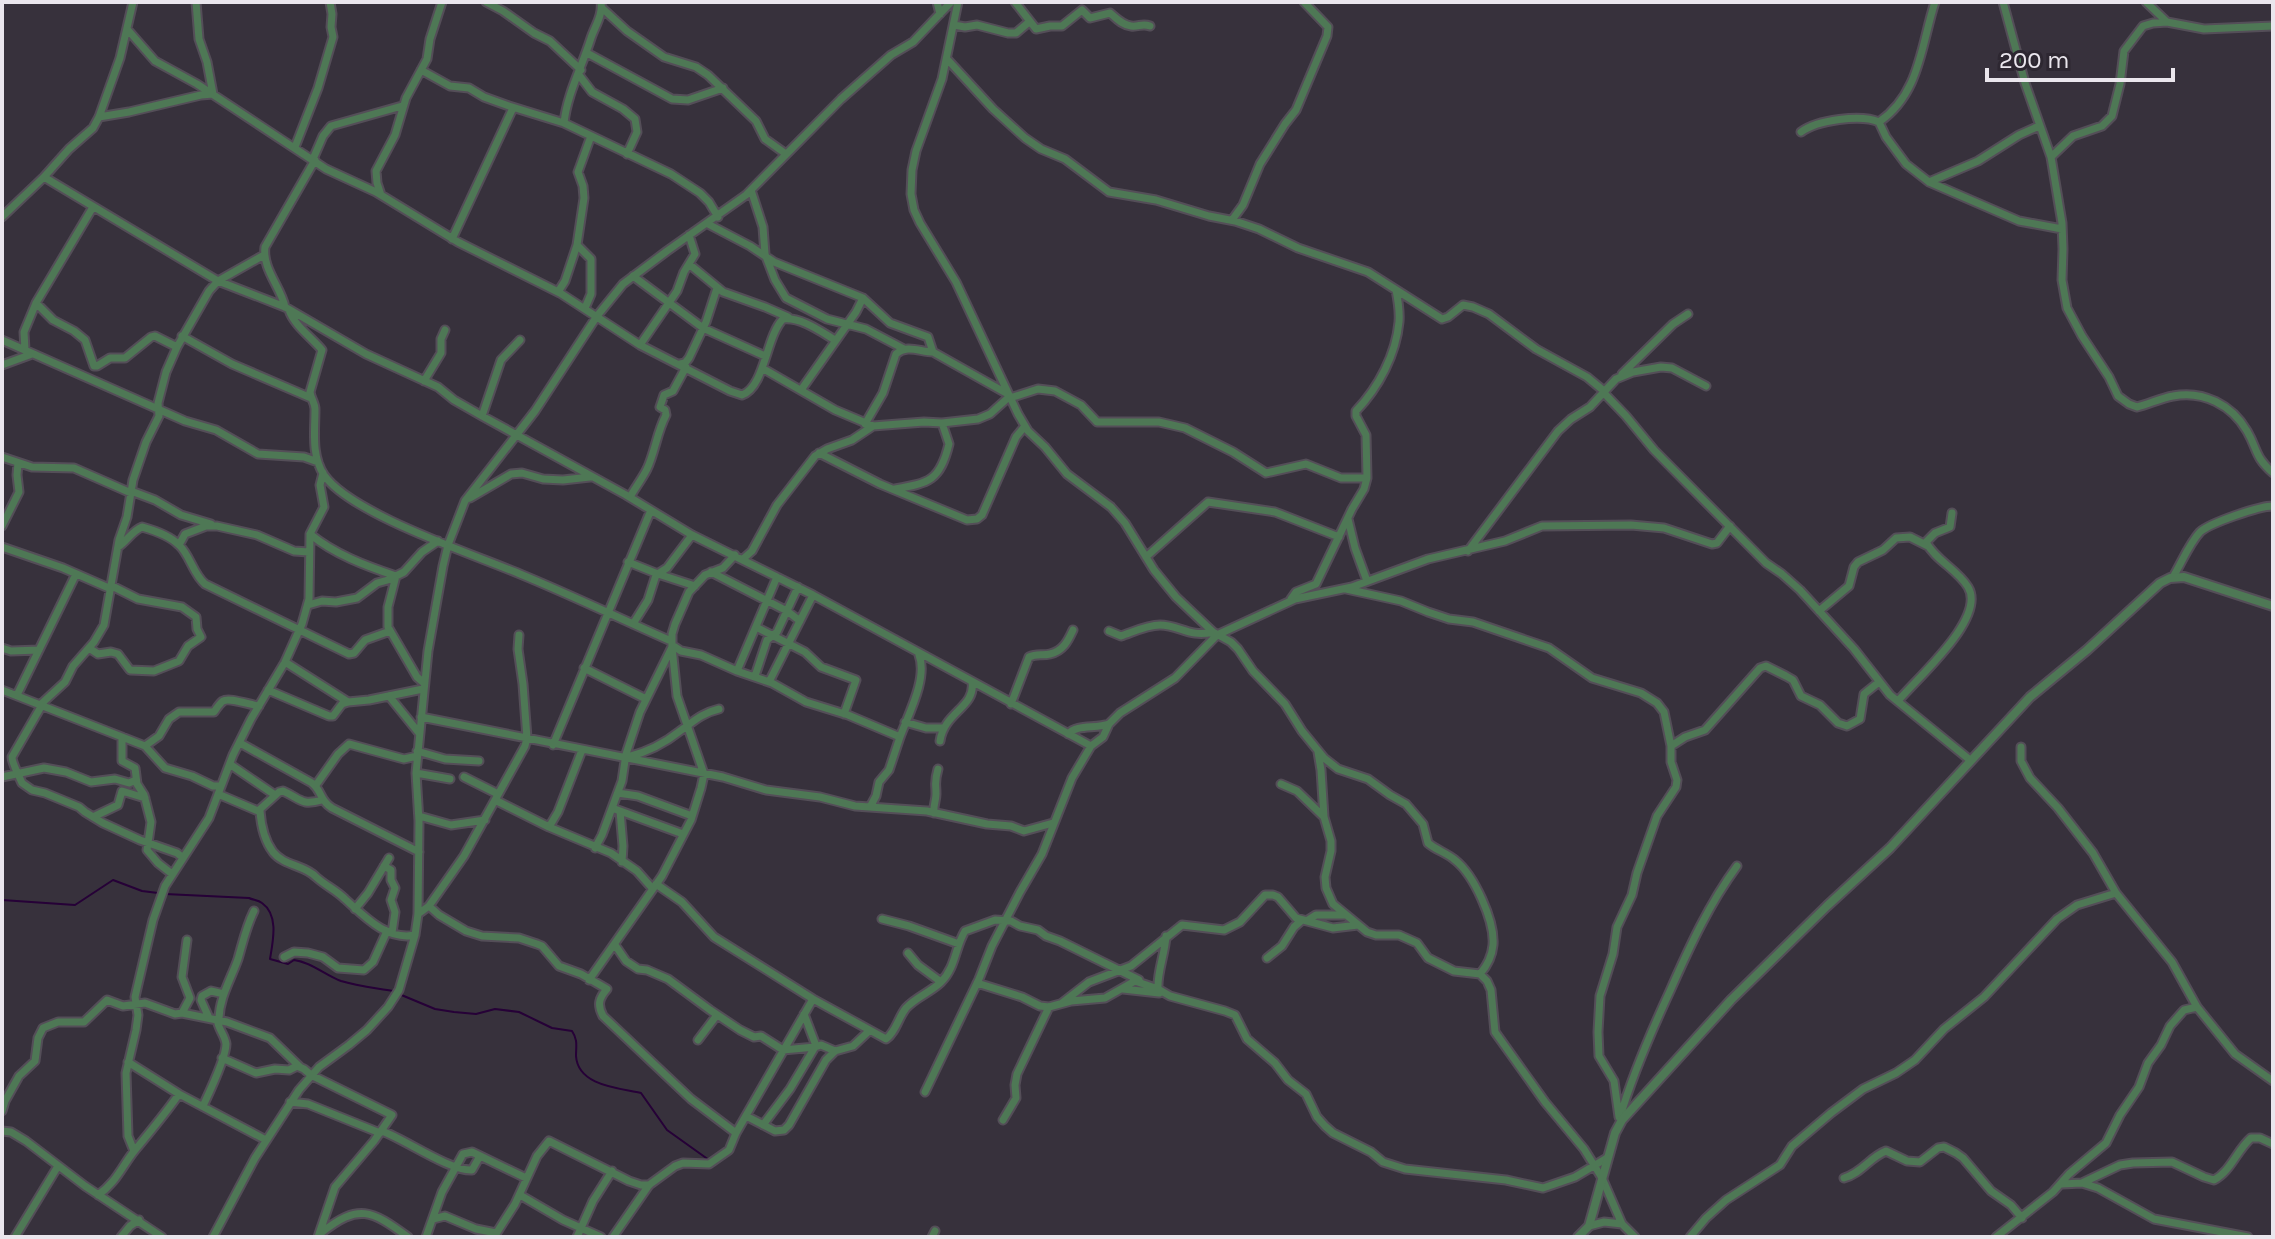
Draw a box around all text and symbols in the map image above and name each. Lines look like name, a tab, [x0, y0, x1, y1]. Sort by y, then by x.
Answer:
scale bar	[1987, 32, 2173, 82]
text: 200 m	[1999, 46, 2070, 74]

